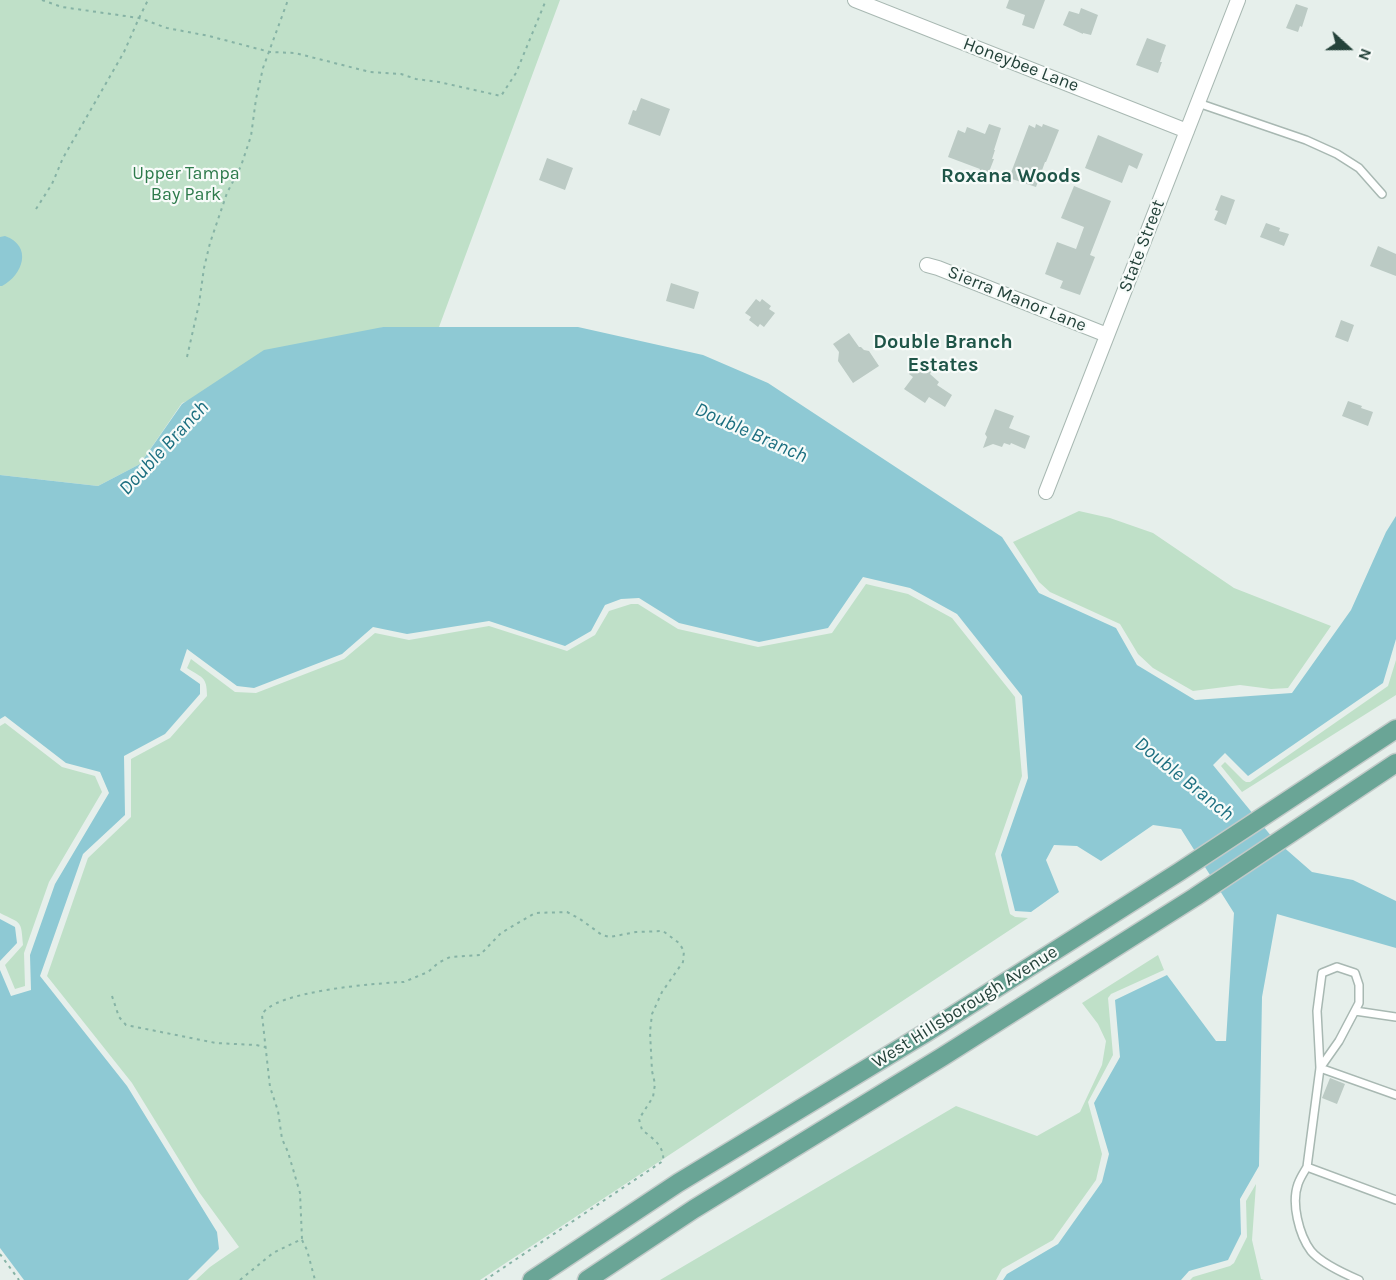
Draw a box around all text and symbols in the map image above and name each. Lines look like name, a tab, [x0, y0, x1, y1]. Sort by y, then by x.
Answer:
north arrow	[1318, 18, 1378, 78]
street label: Honeybee Lane	[960, 33, 1082, 97]
text: N	[1354, 46, 1376, 63]
park label: Upper Tampa Bay Park	[132, 163, 240, 206]
district label: Roxana Woods	[941, 164, 1081, 188]
street label: State Street	[1114, 197, 1170, 295]
street label: Sierra Manor Lane	[944, 261, 1090, 337]
district label: Double Branch Estates	[873, 330, 1013, 377]
water label: Double Branch	[114, 396, 214, 500]
water label: Double Branch	[691, 397, 811, 469]
water label: Double Branch	[1129, 732, 1239, 826]
street label: West Hillsborough Avenue	[868, 941, 1062, 1073]

